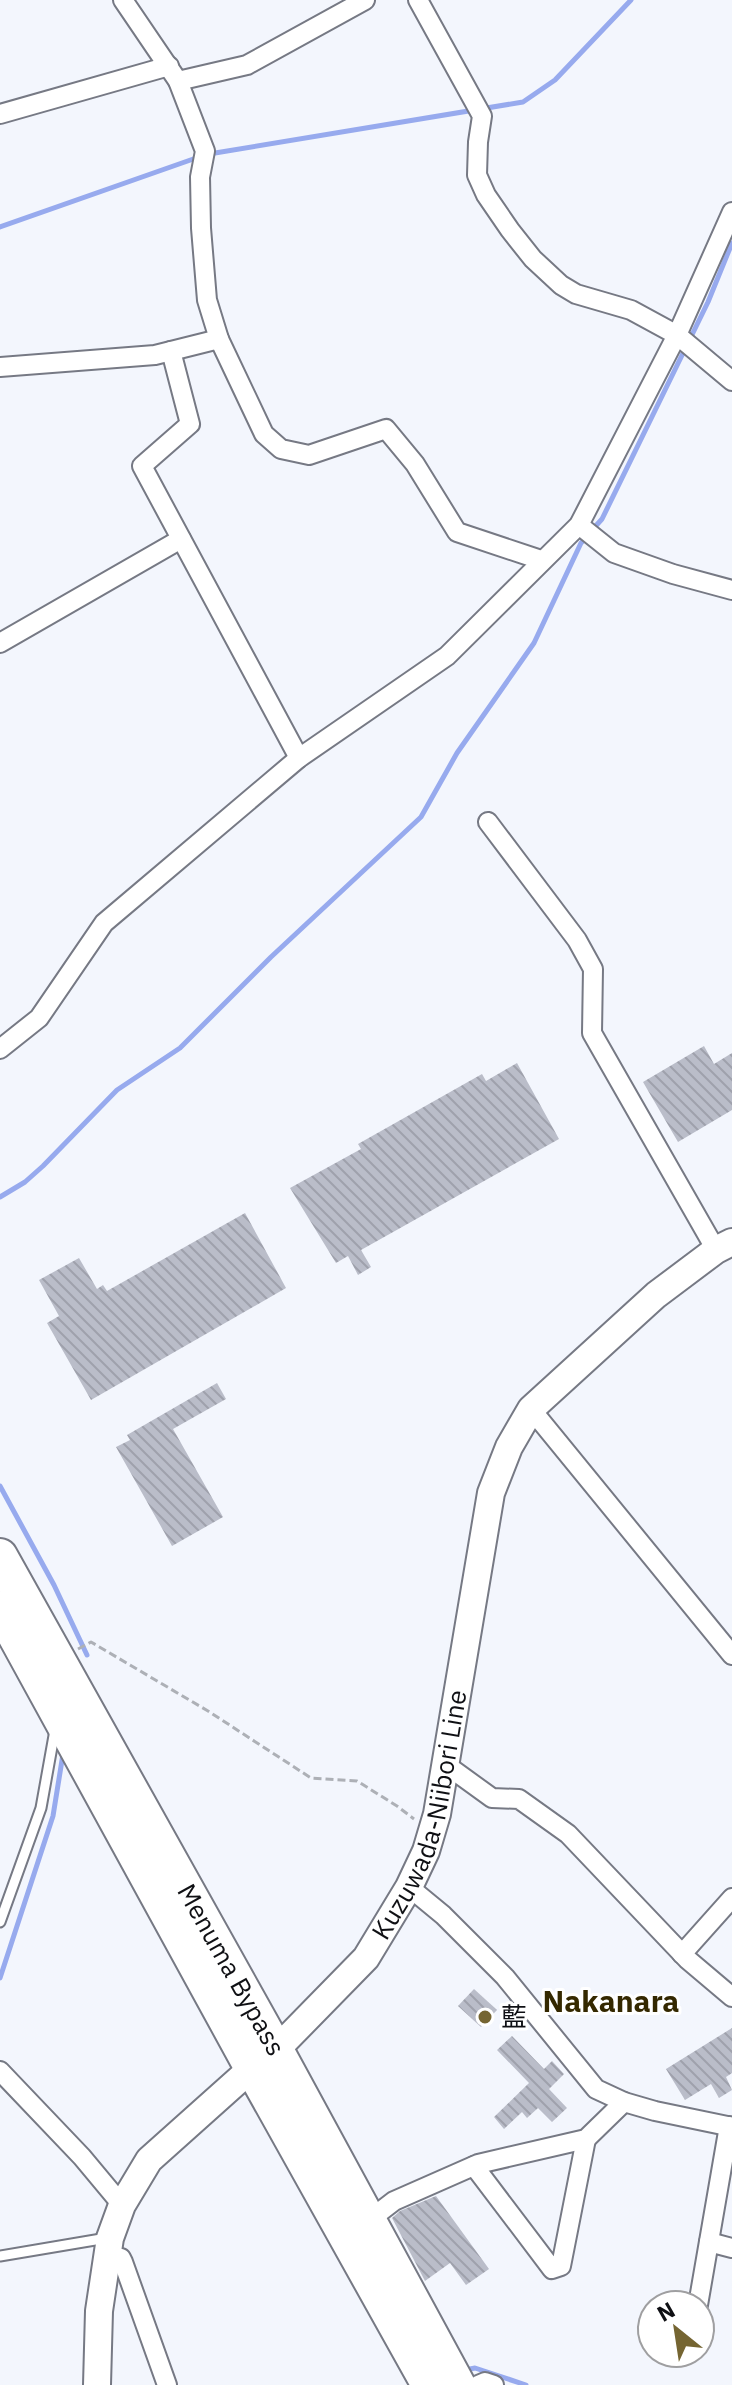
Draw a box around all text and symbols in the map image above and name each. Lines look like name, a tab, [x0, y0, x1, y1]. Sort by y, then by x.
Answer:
street label: Kuzuwada-Niibori Line	[363, 1687, 474, 1945]
street label: Menuma Bypass	[171, 1877, 294, 2061]
district label: Nakanara	[543, 1981, 679, 2020]
place label: 藍	[501, 1999, 527, 2033]
marker: 藍	[476, 2008, 494, 2026]
north arrow	[636, 2289, 716, 2369]
text: N	[652, 2295, 680, 2328]

